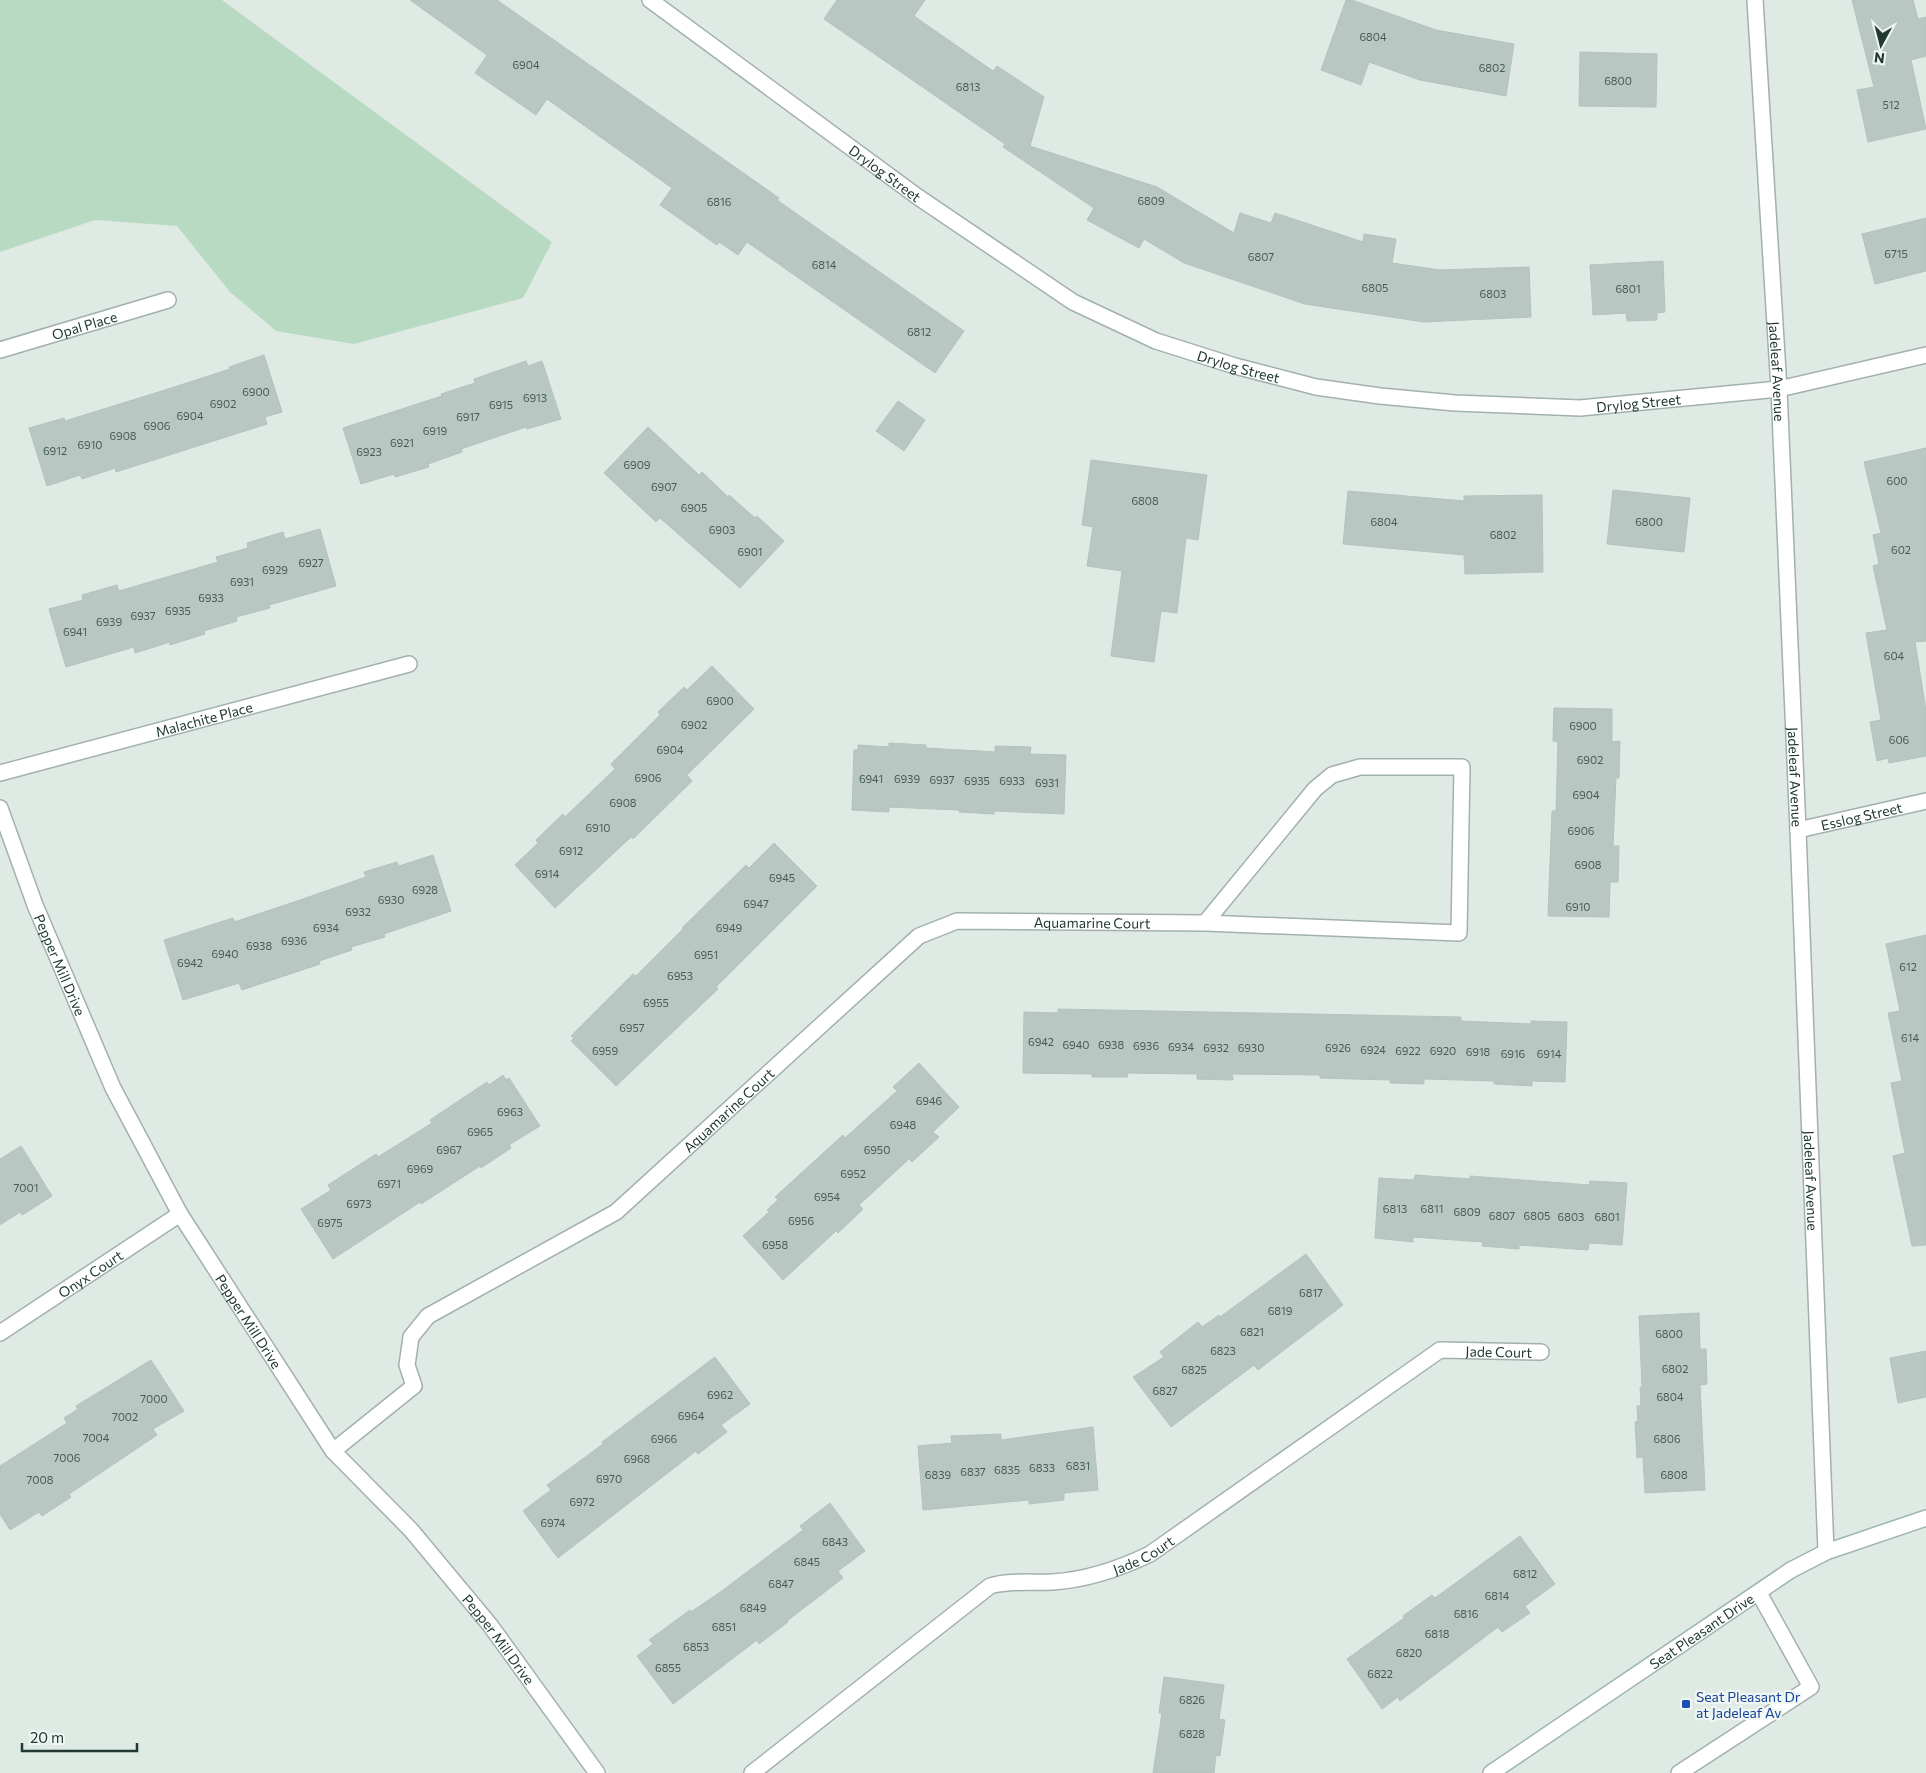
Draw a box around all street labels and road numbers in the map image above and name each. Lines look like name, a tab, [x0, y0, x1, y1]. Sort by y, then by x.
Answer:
street label: Drylog Street	[846, 141, 925, 205]
street label: Opal Place	[50, 307, 119, 343]
street label: Jadeleaf Avenue	[1766, 321, 1789, 422]
street label: Drylog Street	[1195, 346, 1282, 386]
street label: Drylog Street	[1595, 390, 1682, 415]
street label: Malachite Place	[153, 698, 254, 740]
street label: Jadeleaf Avenue	[1785, 727, 1806, 827]
street label: Esslog Street	[1819, 798, 1904, 833]
street label: Pepper Mill Drive	[31, 911, 90, 1018]
street label: Aquamarine Court	[1034, 913, 1151, 931]
street label: Aquamarine Court	[679, 1064, 777, 1155]
street label: Jadeleaf Avenue	[1801, 1130, 1822, 1231]
street label: Onyx Court	[55, 1246, 126, 1301]
street label: Pepper Mill Drive	[212, 1271, 286, 1371]
street label: Jade Court	[1465, 1342, 1533, 1360]
street label: Jade Court	[1110, 1531, 1177, 1577]
street label: Seat Pleasant Drive	[1646, 1589, 1757, 1672]
street label: Pepper Mill Drive	[459, 1590, 538, 1688]

